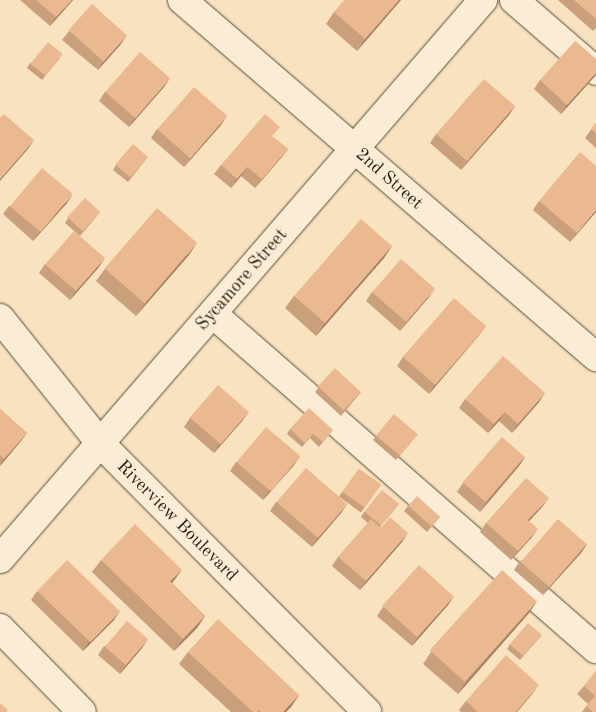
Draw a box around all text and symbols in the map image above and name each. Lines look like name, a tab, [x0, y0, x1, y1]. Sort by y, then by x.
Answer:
street label: 2nd Street	[351, 144, 427, 214]
street label: Sycamore Street	[192, 225, 292, 335]
street label: Riverview Boulevard	[112, 456, 242, 586]

